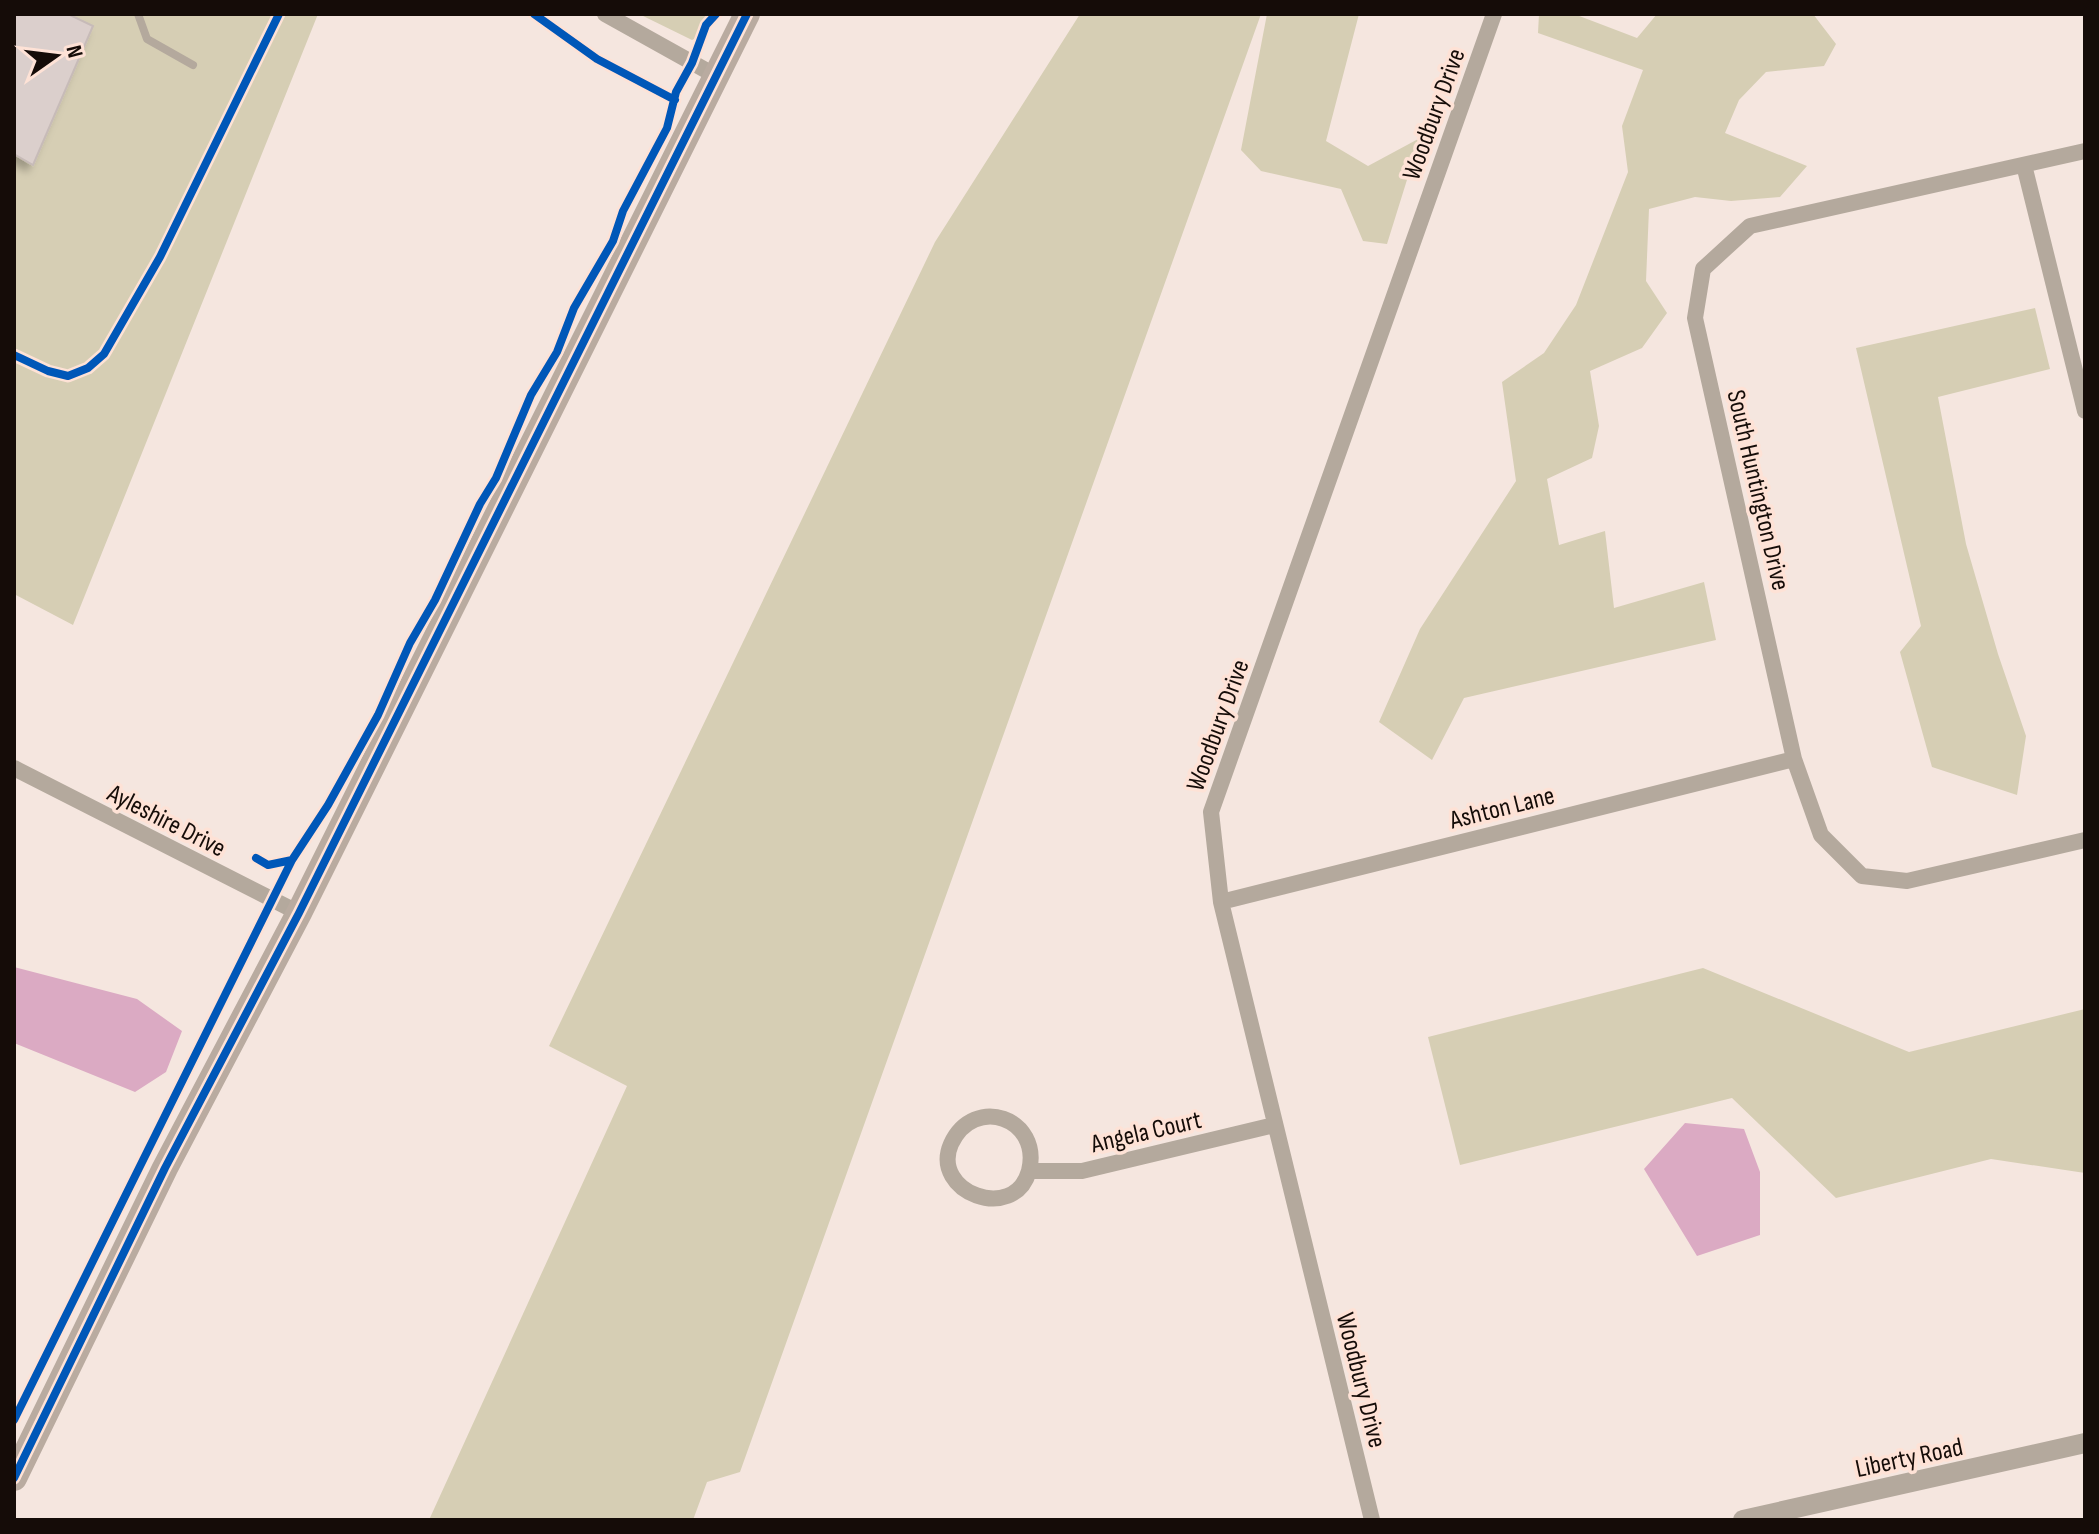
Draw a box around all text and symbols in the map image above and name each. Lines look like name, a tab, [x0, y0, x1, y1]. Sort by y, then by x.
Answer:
north arrow	[16, 16, 96, 96]
text: N	[59, 43, 88, 60]
street label: Woodbury Drive	[1396, 44, 1473, 185]
street label: South Huntington Drive	[1719, 387, 1796, 594]
street label: Woodbury Drive	[1180, 655, 1257, 796]
street label: Ayleshire Drive	[101, 778, 231, 864]
street label: Ashton Lane	[1446, 780, 1558, 837]
street label: Angela Court	[1087, 1105, 1205, 1160]
street label: Woodbury Drive	[1329, 1310, 1392, 1451]
street label: Liberty Road	[1853, 1432, 1966, 1485]

